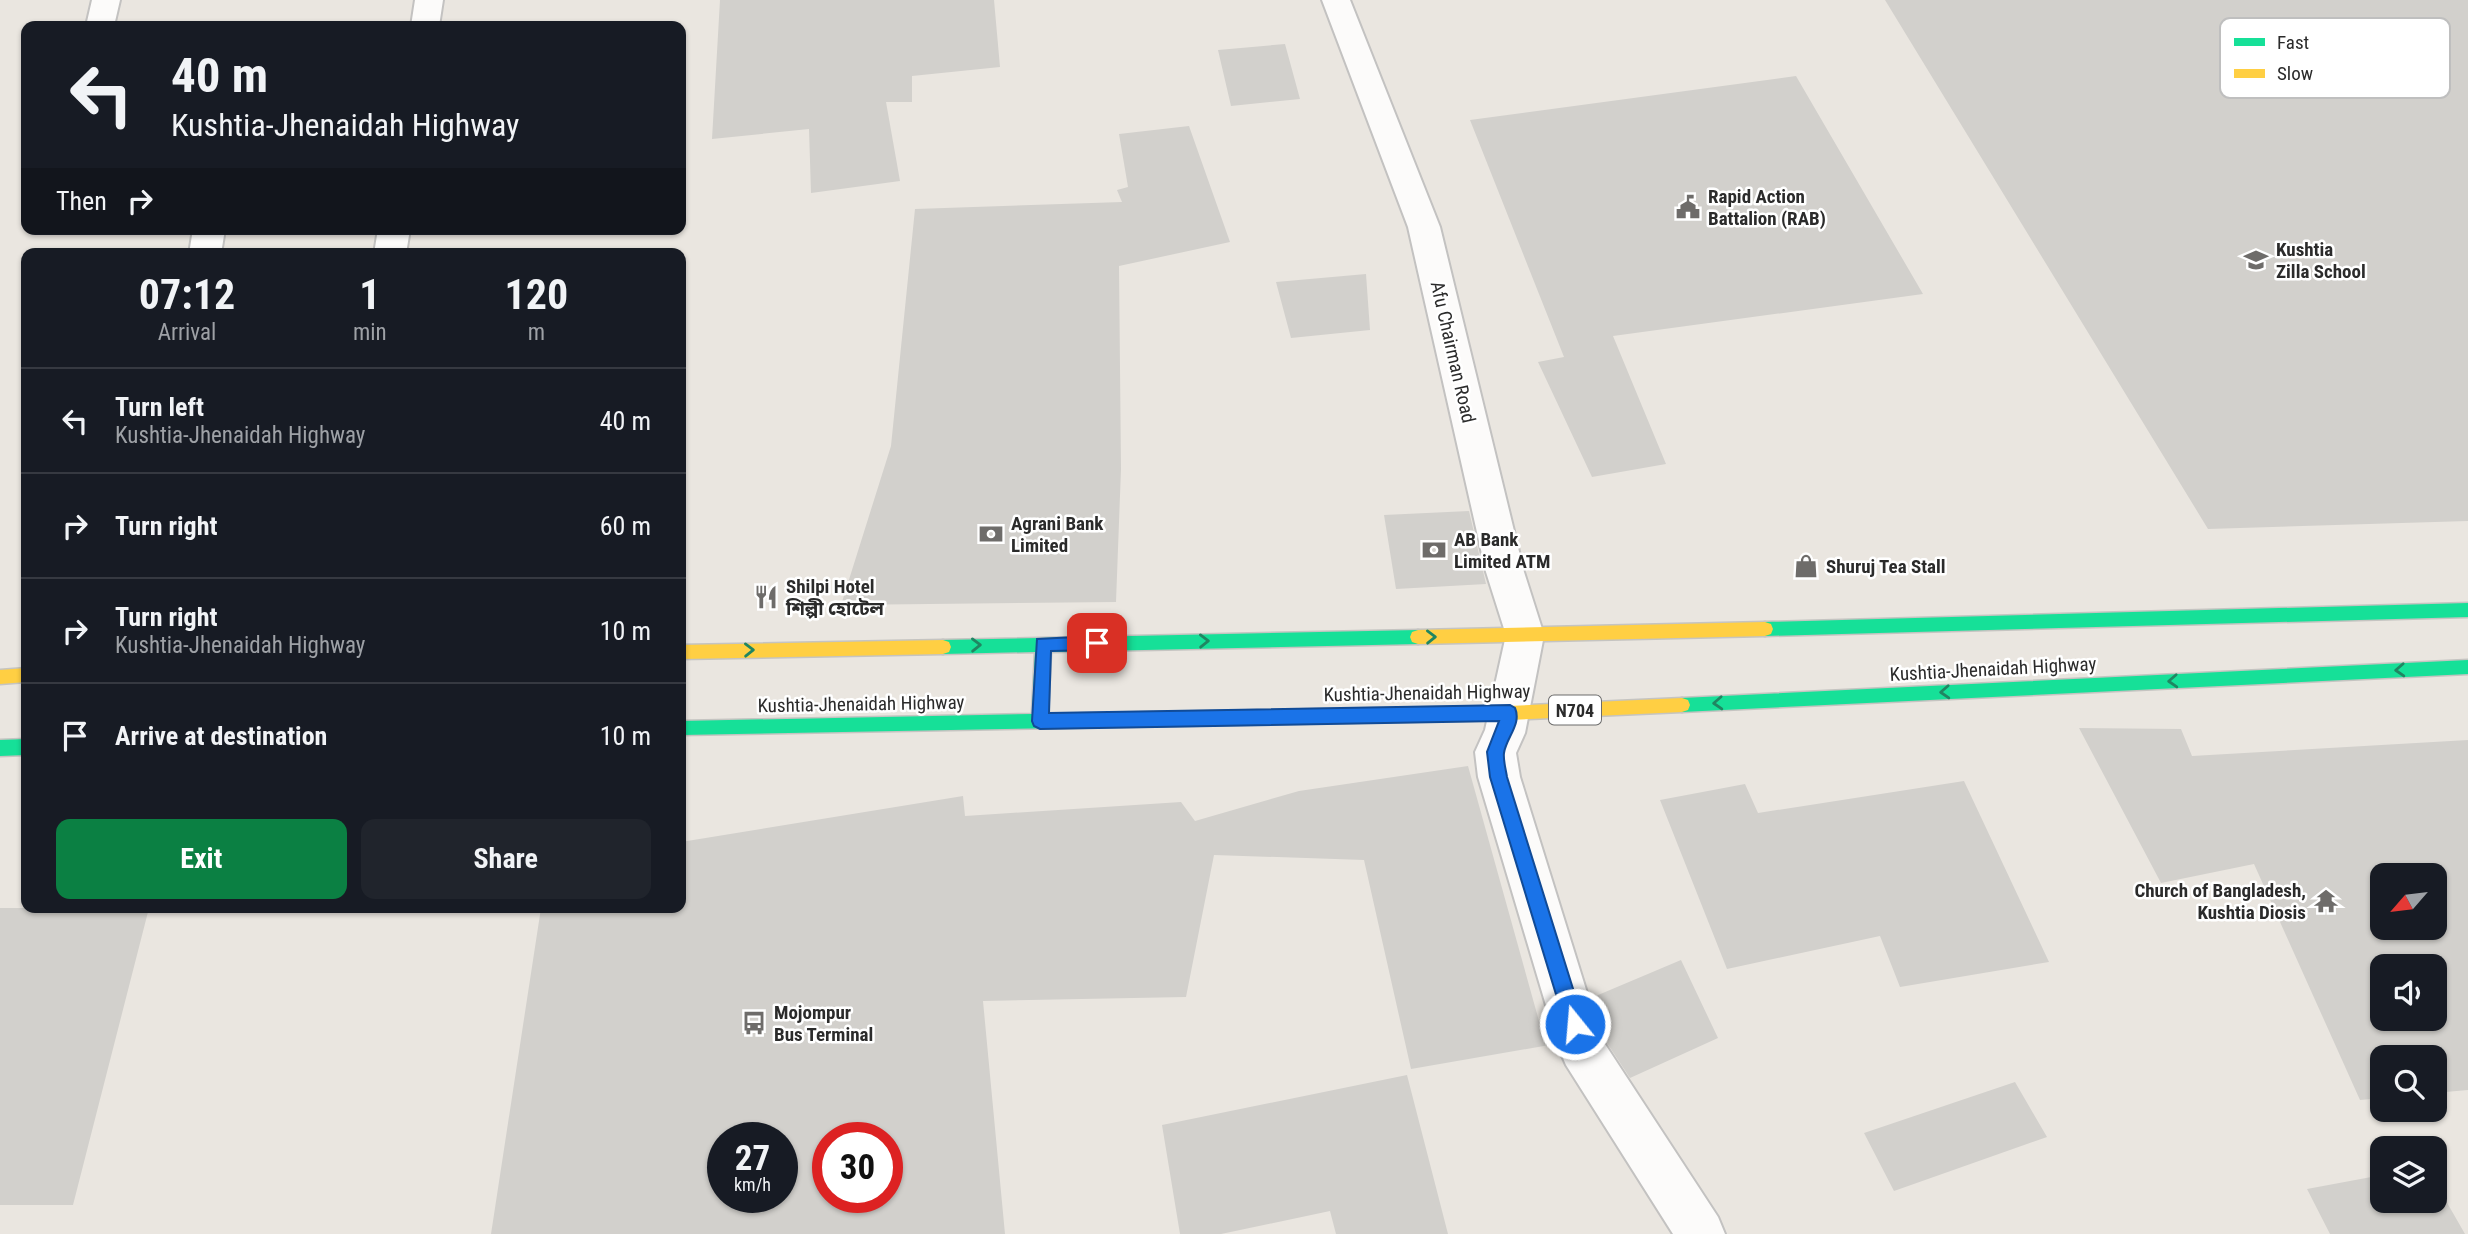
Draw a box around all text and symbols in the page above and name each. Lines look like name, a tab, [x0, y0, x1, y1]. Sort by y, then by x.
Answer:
legend	[2220, 18, 2450, 98]
text: Fast	[2277, 31, 2309, 54]
text: 40 m	[171, 47, 268, 104]
icon: left	[56, 49, 147, 140]
text: Slow	[2277, 62, 2313, 85]
text: Kushtia-Jhenaidah Highway	[171, 106, 519, 144]
icon: right	[121, 182, 159, 220]
place label: Rapid Action Battalion (RAB)	[1708, 185, 1826, 230]
text: Then	[56, 186, 107, 216]
public building icon: Rapid Action Battalion (RAB)	[1674, 193, 1702, 221]
place label: Kushtia Zilla School	[2276, 238, 2366, 283]
school or university icon: Kushtia Zilla School	[2242, 246, 2270, 274]
text: 07:12	[139, 270, 235, 319]
text: 1	[359, 270, 380, 319]
text: 120	[504, 270, 568, 319]
street label: Afu Chairman Road	[1426, 279, 1480, 425]
text: Arrival	[158, 319, 216, 346]
text: min	[353, 319, 387, 346]
text: m	[528, 319, 545, 346]
text: Turn left	[115, 392, 204, 422]
icon: left	[56, 402, 94, 440]
text: 40 m	[600, 406, 651, 436]
text: Kushtia-Jhenaidah Highway	[115, 422, 365, 449]
icon: right	[56, 507, 94, 545]
text: Turn right	[115, 511, 217, 541]
text: 60 m	[600, 511, 651, 541]
place label: Agrani Bank Limited	[1011, 512, 1104, 557]
bank icon: Agrani Bank Limited	[977, 520, 1005, 548]
place label: AB Bank Limited ATM	[1454, 528, 1550, 573]
bank icon: AB Bank Limited ATM	[1420, 536, 1448, 564]
shop icon: Shuruj Tea Stall	[1792, 552, 1820, 580]
place label: Shuruj Tea Stall	[1826, 555, 1946, 578]
place label: Shilpi Hotel শিল্পী হোটেল	[785, 575, 885, 620]
restaurant icon: Shilpi Hotel শিল্পী হোটেল	[752, 583, 780, 611]
text: Turn right	[115, 602, 217, 632]
icon: right	[56, 612, 94, 650]
pin	[1067, 613, 1127, 673]
text: 10 m	[600, 616, 651, 646]
icon: arrive	[1078, 624, 1116, 662]
one-way arrow	[1426, 629, 1437, 644]
text: Kushtia-Jhenaidah Highway	[115, 632, 365, 659]
one-way arrow	[1199, 633, 1210, 649]
one-way arrow	[971, 638, 982, 653]
one-way arrow	[744, 642, 755, 658]
street label: Kushtia-Jhenaidah Highway	[1889, 652, 2097, 686]
one-way arrow	[2394, 662, 2405, 677]
one-way arrow	[2167, 673, 2178, 688]
street label: Kushtia-Jhenaidah Highway	[1323, 680, 1531, 706]
one-way arrow	[1940, 684, 1951, 699]
street label: Kushtia-Jhenaidah Highway	[757, 691, 965, 717]
one-way arrow	[1712, 695, 1723, 710]
road number: N704	[1549, 696, 1601, 724]
icon: arrive	[56, 717, 94, 755]
text: Arrive at destination	[115, 721, 327, 751]
text: 10 m	[600, 721, 651, 751]
button: Exit	[56, 819, 347, 899]
button: Share	[361, 819, 651, 899]
north arrow	[2370, 863, 2446, 940]
map controls	[2370, 863, 2447, 1213]
place label: Church of Bangladesh, Kushtia Diosis	[2134, 879, 2306, 924]
temple icon: Church of Bangladesh, Kushtia Diosis	[2312, 887, 2340, 915]
button: sound	[2370, 954, 2447, 1031]
position arrow	[1538, 987, 1612, 1061]
place label: Mojompur Bus Terminal	[774, 1001, 873, 1046]
bus stop icon: Mojompur Bus Terminal	[740, 1009, 768, 1037]
button: search	[2370, 1045, 2447, 1122]
speed limit sign: 30	[812, 1122, 903, 1213]
button: layers	[2370, 1136, 2447, 1213]
text: 27	[735, 1138, 770, 1179]
text: km/h	[734, 1174, 771, 1195]

